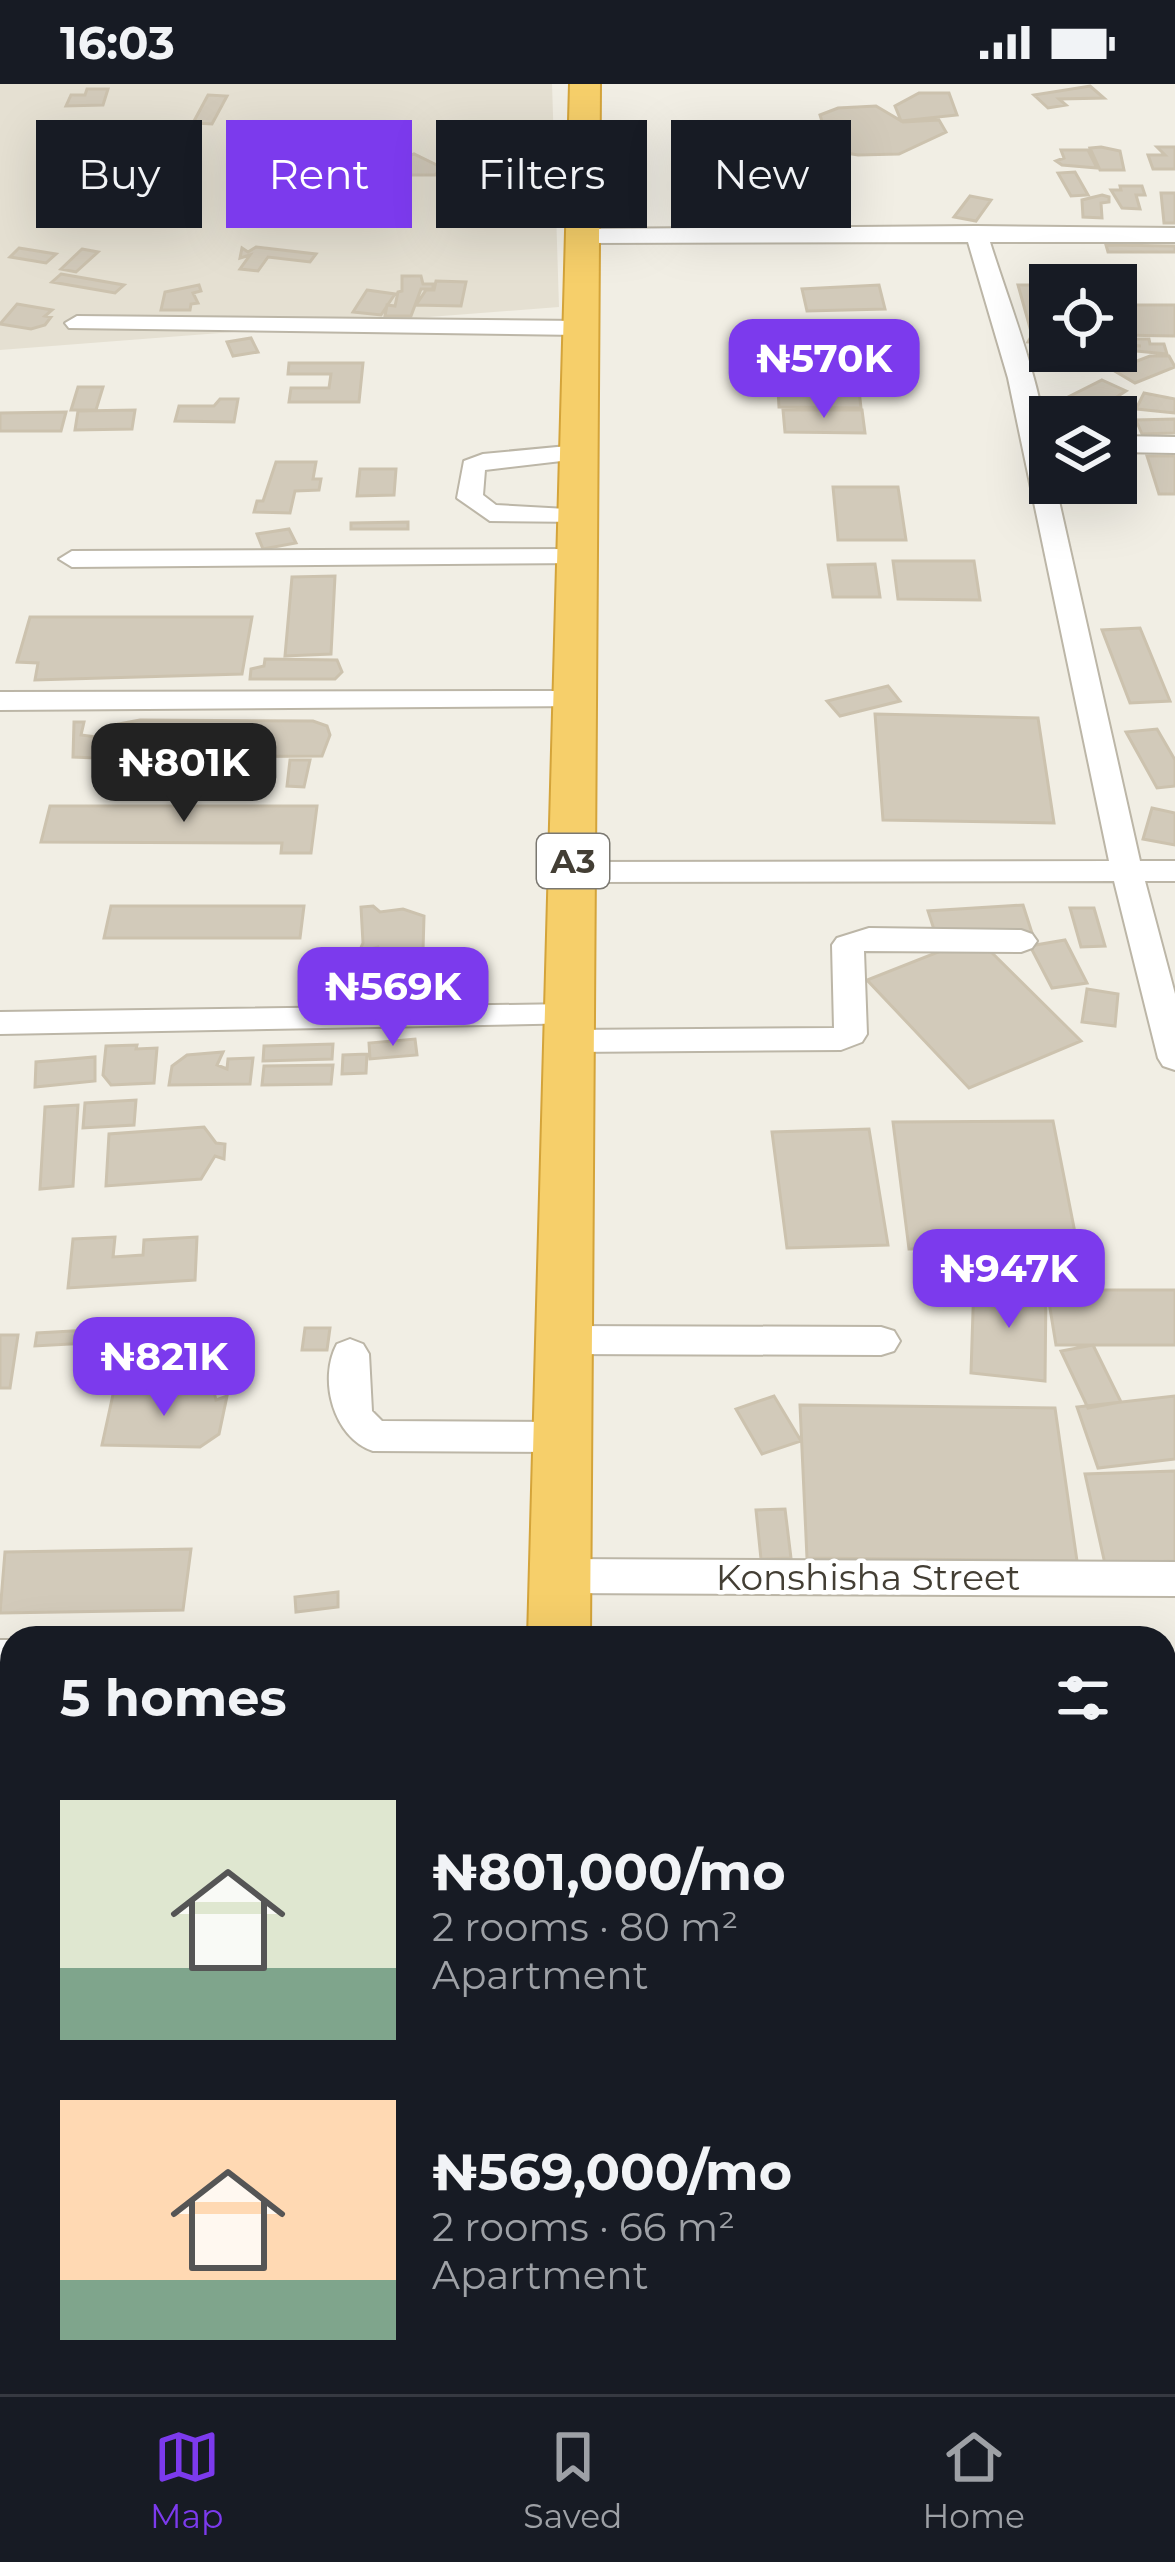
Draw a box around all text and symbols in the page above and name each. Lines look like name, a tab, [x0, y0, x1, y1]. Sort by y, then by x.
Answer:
text: 16:03	[60, 15, 175, 70]
chip: Buy	[36, 120, 202, 228]
chip: Rent	[226, 120, 412, 228]
chip: Filters	[436, 120, 647, 228]
chip: New	[671, 120, 851, 228]
map controls	[1029, 264, 1137, 504]
button: locate	[1029, 264, 1137, 372]
pin: ₦570K	[740, 319, 908, 421]
text: ₦570K	[756, 334, 892, 382]
button: layers	[1029, 396, 1137, 504]
pin: ₦801K	[100, 723, 268, 825]
text: ₦801K	[118, 738, 250, 786]
road number: A3	[537, 834, 609, 888]
pin: ₦569K	[309, 947, 477, 1049]
text: ₦569K	[325, 962, 461, 1010]
pin: ₦947K	[925, 1229, 1093, 1331]
text: ₦947K	[940, 1244, 1078, 1292]
pin: ₦821K	[80, 1317, 248, 1419]
text: ₦821K	[100, 1332, 228, 1380]
street label: Konshisha Street	[716, 1555, 1020, 1599]
icon: filters	[1050, 1665, 1116, 1731]
text: 5 homes	[60, 1667, 287, 1729]
text: ₦801,000/mo	[432, 1841, 786, 1903]
icon: home	[156, 1848, 300, 1992]
text: 2 rooms · 80 m²	[432, 1903, 738, 1951]
text: Apartment	[432, 1951, 648, 1999]
text: ₦569,000/mo	[432, 2141, 792, 2203]
icon: home	[156, 2148, 300, 2292]
text: 2 rooms · 66 m²	[432, 2203, 735, 2251]
text: Apartment	[432, 2251, 648, 2299]
tab: Map	[150, 2424, 223, 2536]
tab: Saved	[523, 2424, 623, 2536]
tab: Home	[923, 2424, 1025, 2536]

